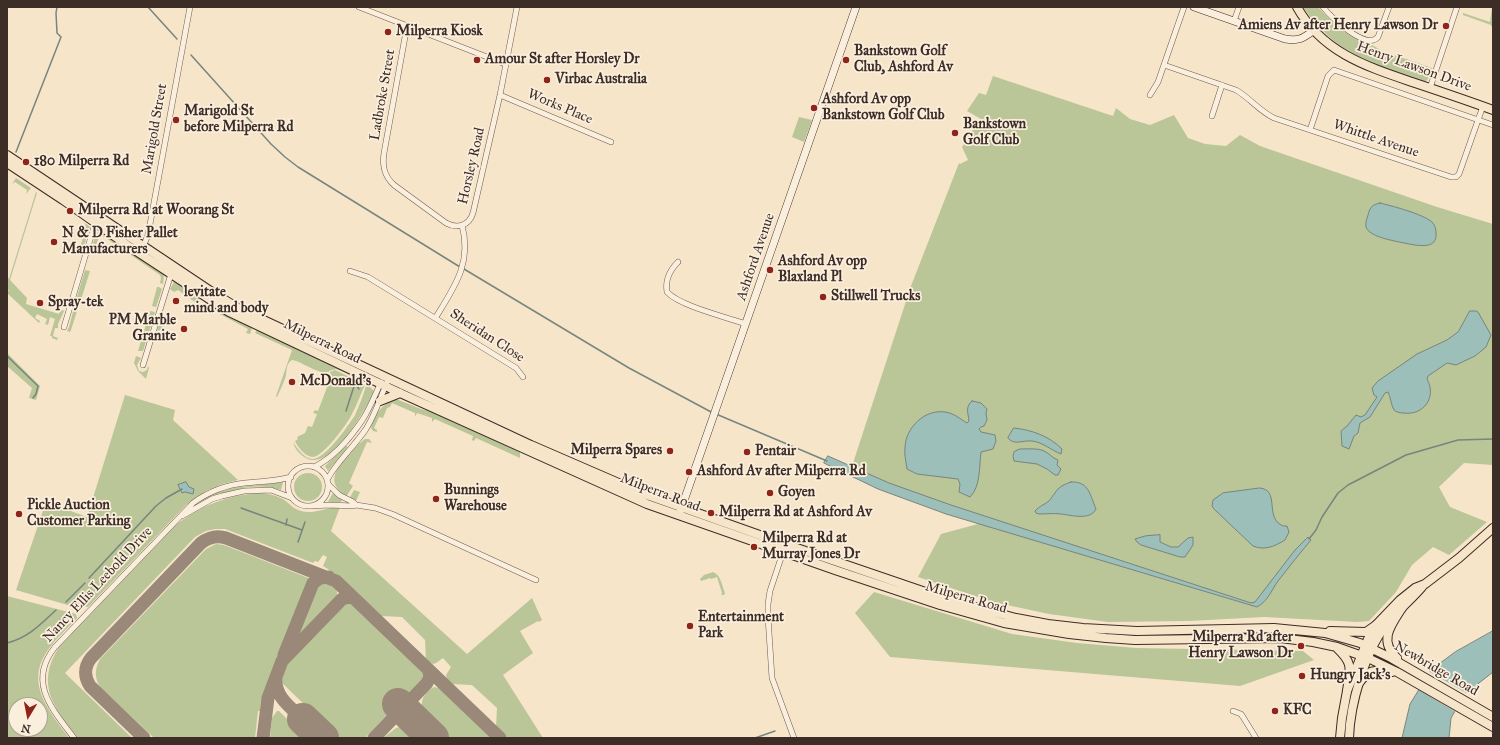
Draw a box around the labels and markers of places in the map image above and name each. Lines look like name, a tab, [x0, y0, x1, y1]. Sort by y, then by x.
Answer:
place label: Amiens Av after Henry Lawson Dr	[1238, 18, 1438, 34]
marker: Amiens Av after Henry Lawson Dr	[1441, 21, 1451, 31]
place label: Milperra Kiosk	[396, 24, 483, 40]
marker: Milperra Kiosk	[383, 27, 393, 37]
place label: Bankstown Golf Club, Ashford Av	[854, 44, 953, 76]
place label: Amour St after Horsley Dr	[485, 52, 640, 68]
marker: Amour St after Horsley Dr	[472, 55, 482, 65]
marker: Bankstown Golf Club, Ashford Av	[841, 55, 851, 65]
place label: Virbac Australia	[555, 72, 647, 88]
marker: Virbac Australia	[542, 75, 552, 85]
place label: Ashford Av opp Bankstown Golf Club	[822, 92, 945, 124]
marker: Ashford Av opp Bankstown Golf Club	[809, 103, 819, 113]
place label: Marigold St before Milperra Rd	[184, 104, 293, 136]
marker: Marigold St before Milperra Rd	[171, 115, 181, 125]
place label: Bankstown Golf Club	[963, 117, 1026, 150]
marker: Bankstown Golf Club	[950, 128, 960, 138]
place label: 180 Milperra Rd	[34, 154, 129, 170]
marker: 180 Milperra Rd	[21, 157, 31, 167]
place label: Milperra Rd at Woorang St	[78, 203, 234, 219]
marker: Milperra Rd at Woorang St	[65, 206, 75, 216]
place label: N & D Fisher Pallet Manufacturers	[62, 226, 178, 258]
marker: N & D Fisher Pallet Manufacturers	[49, 237, 59, 247]
place label: Ashford Av opp Blaxland Pl	[778, 254, 867, 286]
marker: Ashford Av opp Blaxland Pl	[765, 265, 775, 275]
place label: levitate mind and body	[184, 285, 268, 318]
place label: Stillwell Trucks	[831, 289, 920, 305]
marker: Stillwell Trucks	[818, 292, 828, 302]
place label: Spray-tek	[48, 295, 104, 311]
marker: levitate mind and body	[171, 296, 181, 306]
marker: Spray-tek	[35, 298, 45, 308]
place label: PM Marble Granite	[109, 313, 176, 346]
marker: PM Marble Granite	[179, 324, 189, 334]
place label: McDonald's	[300, 374, 371, 390]
marker: McDonald's	[287, 377, 297, 387]
place label: Milperra Spares	[571, 443, 662, 459]
place label: Pentair	[755, 444, 796, 460]
marker: Milperra Spares	[665, 446, 675, 456]
marker: Pentair	[742, 447, 752, 457]
place label: Ashford Av after Milperra Rd	[697, 464, 866, 480]
marker: Ashford Av after Milperra Rd	[684, 467, 694, 477]
place label: Bunnings Warehouse	[444, 483, 507, 516]
place label: Goyen	[778, 485, 815, 501]
marker: Goyen	[765, 488, 775, 498]
marker: Bunnings Warehouse	[431, 494, 441, 504]
place label: Pickle Auction Customer Parking	[27, 498, 130, 530]
place label: Milperra Rd at Ashford Av	[719, 505, 872, 521]
marker: Milperra Rd at Ashford Av	[706, 508, 716, 518]
marker: Pickle Auction Customer Parking	[14, 509, 24, 519]
place label: Milperra Rd at Murray Jones Dr	[762, 531, 860, 564]
marker: Milperra Rd at Murray Jones Dr	[749, 542, 759, 552]
place label: Entertainment Park	[698, 610, 784, 642]
marker: Entertainment Park	[685, 621, 695, 631]
place label: Milperra Rd after Henry Lawson Dr	[1188, 630, 1293, 662]
marker: Milperra Rd after Henry Lawson Dr	[1296, 641, 1306, 651]
place label: Hungry Jack's	[1310, 668, 1390, 684]
marker: Hungry Jack's	[1297, 671, 1307, 681]
place label: KFC	[1283, 703, 1312, 719]
marker: KFC	[1270, 706, 1280, 716]

